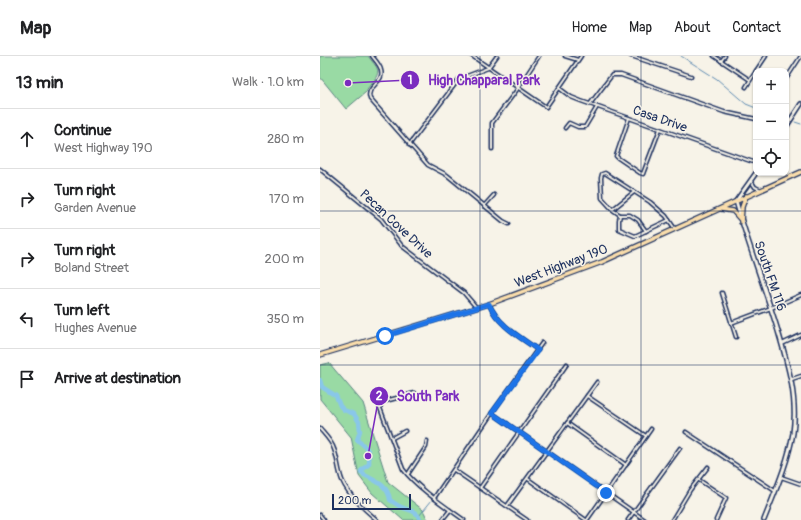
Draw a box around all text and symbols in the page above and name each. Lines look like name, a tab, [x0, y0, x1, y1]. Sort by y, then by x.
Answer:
text: Map	[20, 16, 51, 40]
text: Home	[572, 19, 607, 36]
text: Map	[629, 19, 652, 36]
text: About	[674, 19, 710, 36]
text: Contact	[732, 19, 781, 36]
callout: High Chapparal Park	[400, 67, 548, 93]
map controls	[753, 68, 789, 176]
button: +	[753, 68, 789, 104]
text: 13 min	[16, 72, 63, 93]
text: High Chapparal Park	[428, 72, 540, 89]
text: 1	[408, 73, 412, 88]
text: Walk · 1.0 km	[232, 74, 304, 90]
street label: Casa Drive	[631, 102, 690, 136]
button: −	[753, 104, 789, 140]
text: Continue	[54, 121, 112, 140]
icon: ahead	[16, 128, 38, 150]
text: 280 m	[267, 131, 304, 147]
text: West Highway 190	[54, 140, 153, 156]
button: locate	[753, 140, 789, 176]
text: Turn right	[54, 181, 115, 200]
street label: Pecan Cove Drive	[356, 186, 436, 262]
icon: right	[16, 188, 38, 210]
text: 170 m	[269, 191, 304, 207]
text: Garden Avenue	[54, 200, 136, 216]
street label: South FM 116	[751, 239, 789, 313]
text: Turn right	[54, 241, 115, 260]
street label: West Highway 190	[512, 241, 610, 291]
icon: right	[16, 248, 38, 270]
text: 200 m	[265, 251, 304, 267]
text: Boland Street	[54, 260, 129, 276]
text: Turn left	[54, 301, 110, 320]
icon: left	[16, 308, 38, 330]
text: 350 m	[266, 311, 304, 327]
text: Hughes Avenue	[54, 320, 137, 336]
route start	[376, 327, 394, 345]
icon: arrive	[16, 368, 38, 390]
text: Arrive at destination	[54, 369, 181, 388]
callout: South Park	[369, 383, 467, 409]
text: South Park	[397, 388, 459, 405]
text: 2	[376, 389, 383, 404]
route end	[597, 484, 615, 502]
scale bar	[332, 492, 411, 511]
text: 200 m	[338, 494, 371, 507]

